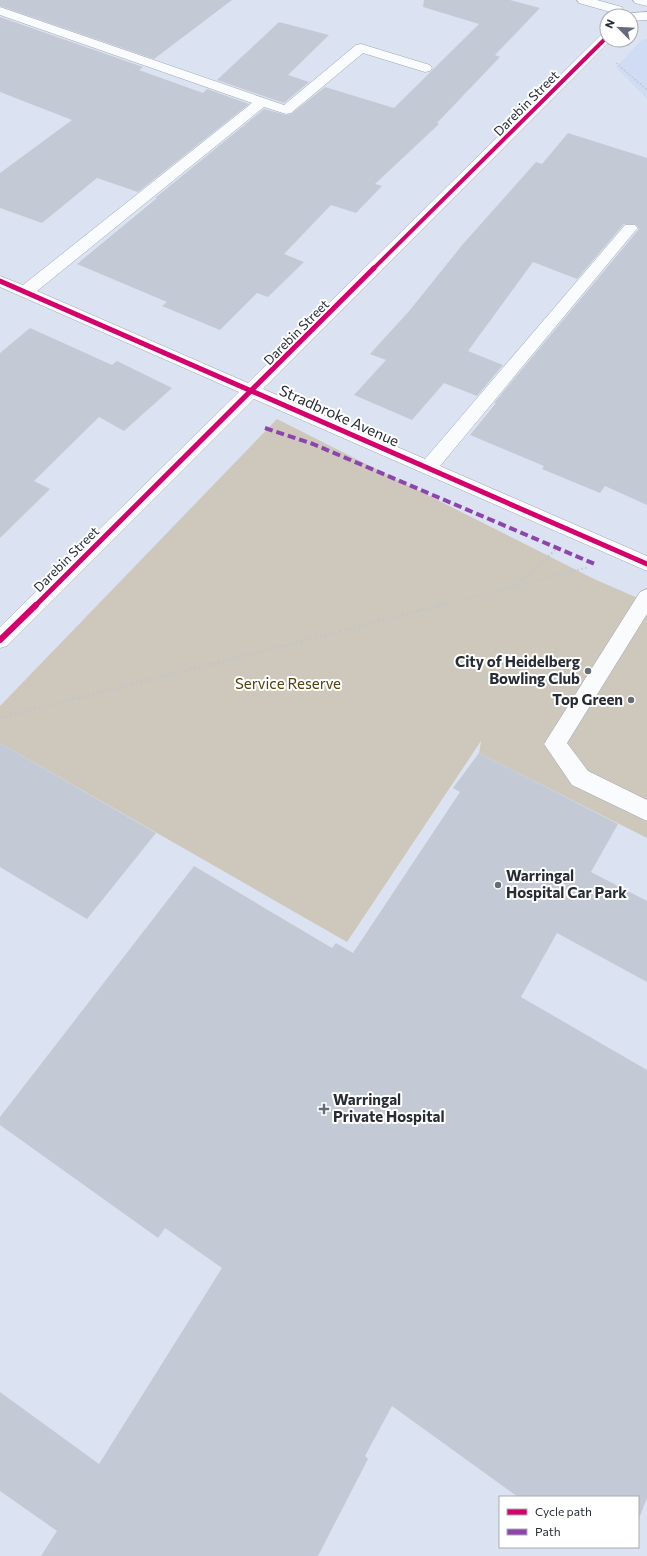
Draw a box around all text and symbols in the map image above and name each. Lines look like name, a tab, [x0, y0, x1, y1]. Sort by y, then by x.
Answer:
north arrow	[599, 8, 639, 48]
text: N	[602, 17, 617, 30]
street label: Darebin Street	[490, 67, 562, 139]
street label: Darebin Street	[260, 296, 332, 368]
street label: Stradbroke Avenue	[277, 381, 402, 450]
street label: Darebin Street	[30, 523, 102, 595]
place label: City of Heidelberg Bowling Club	[455, 652, 580, 687]
marker: City of Heidelberg Bowling Club	[583, 666, 593, 676]
park label: Service Reserve	[235, 674, 341, 692]
place label: Top Green	[552, 690, 623, 708]
marker: Top Green	[626, 695, 636, 705]
place label: Warringal Hospital Car Park	[506, 866, 627, 901]
marker: Warringal Hospital Car Park	[493, 880, 503, 890]
place label: Warringal Private Hospital	[333, 1090, 444, 1125]
marker: Warringal Private Hospital	[318, 1103, 330, 1115]
legend	[499, 1496, 639, 1548]
text: Cycle path	[535, 1504, 592, 1518]
text: Path	[535, 1524, 561, 1538]

